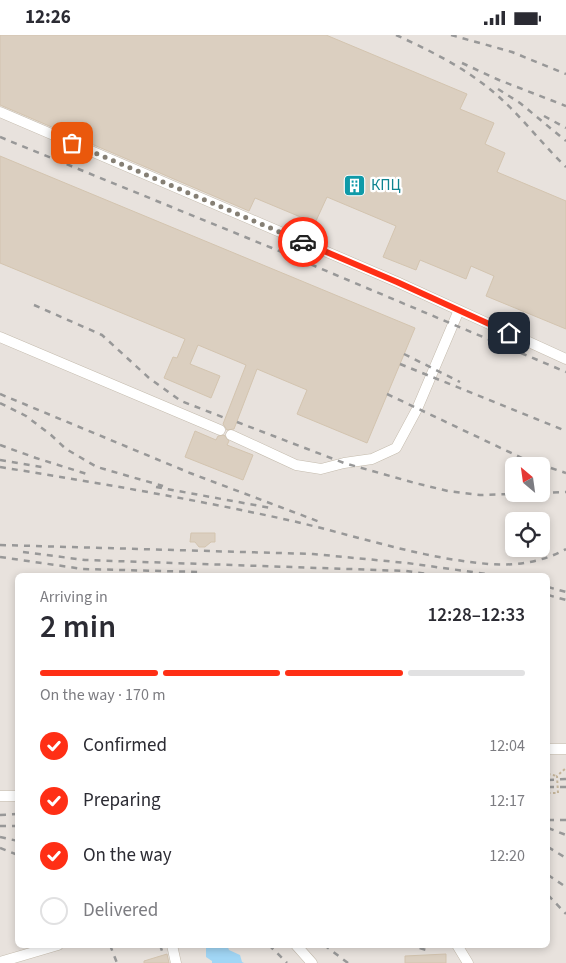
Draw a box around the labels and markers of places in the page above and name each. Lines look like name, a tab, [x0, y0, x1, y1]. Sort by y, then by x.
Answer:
pin	[51, 122, 93, 164]
building icon: КПЦ	[343, 173, 367, 197]
place label: КПЦ	[371, 174, 401, 196]
pin	[488, 312, 530, 354]

